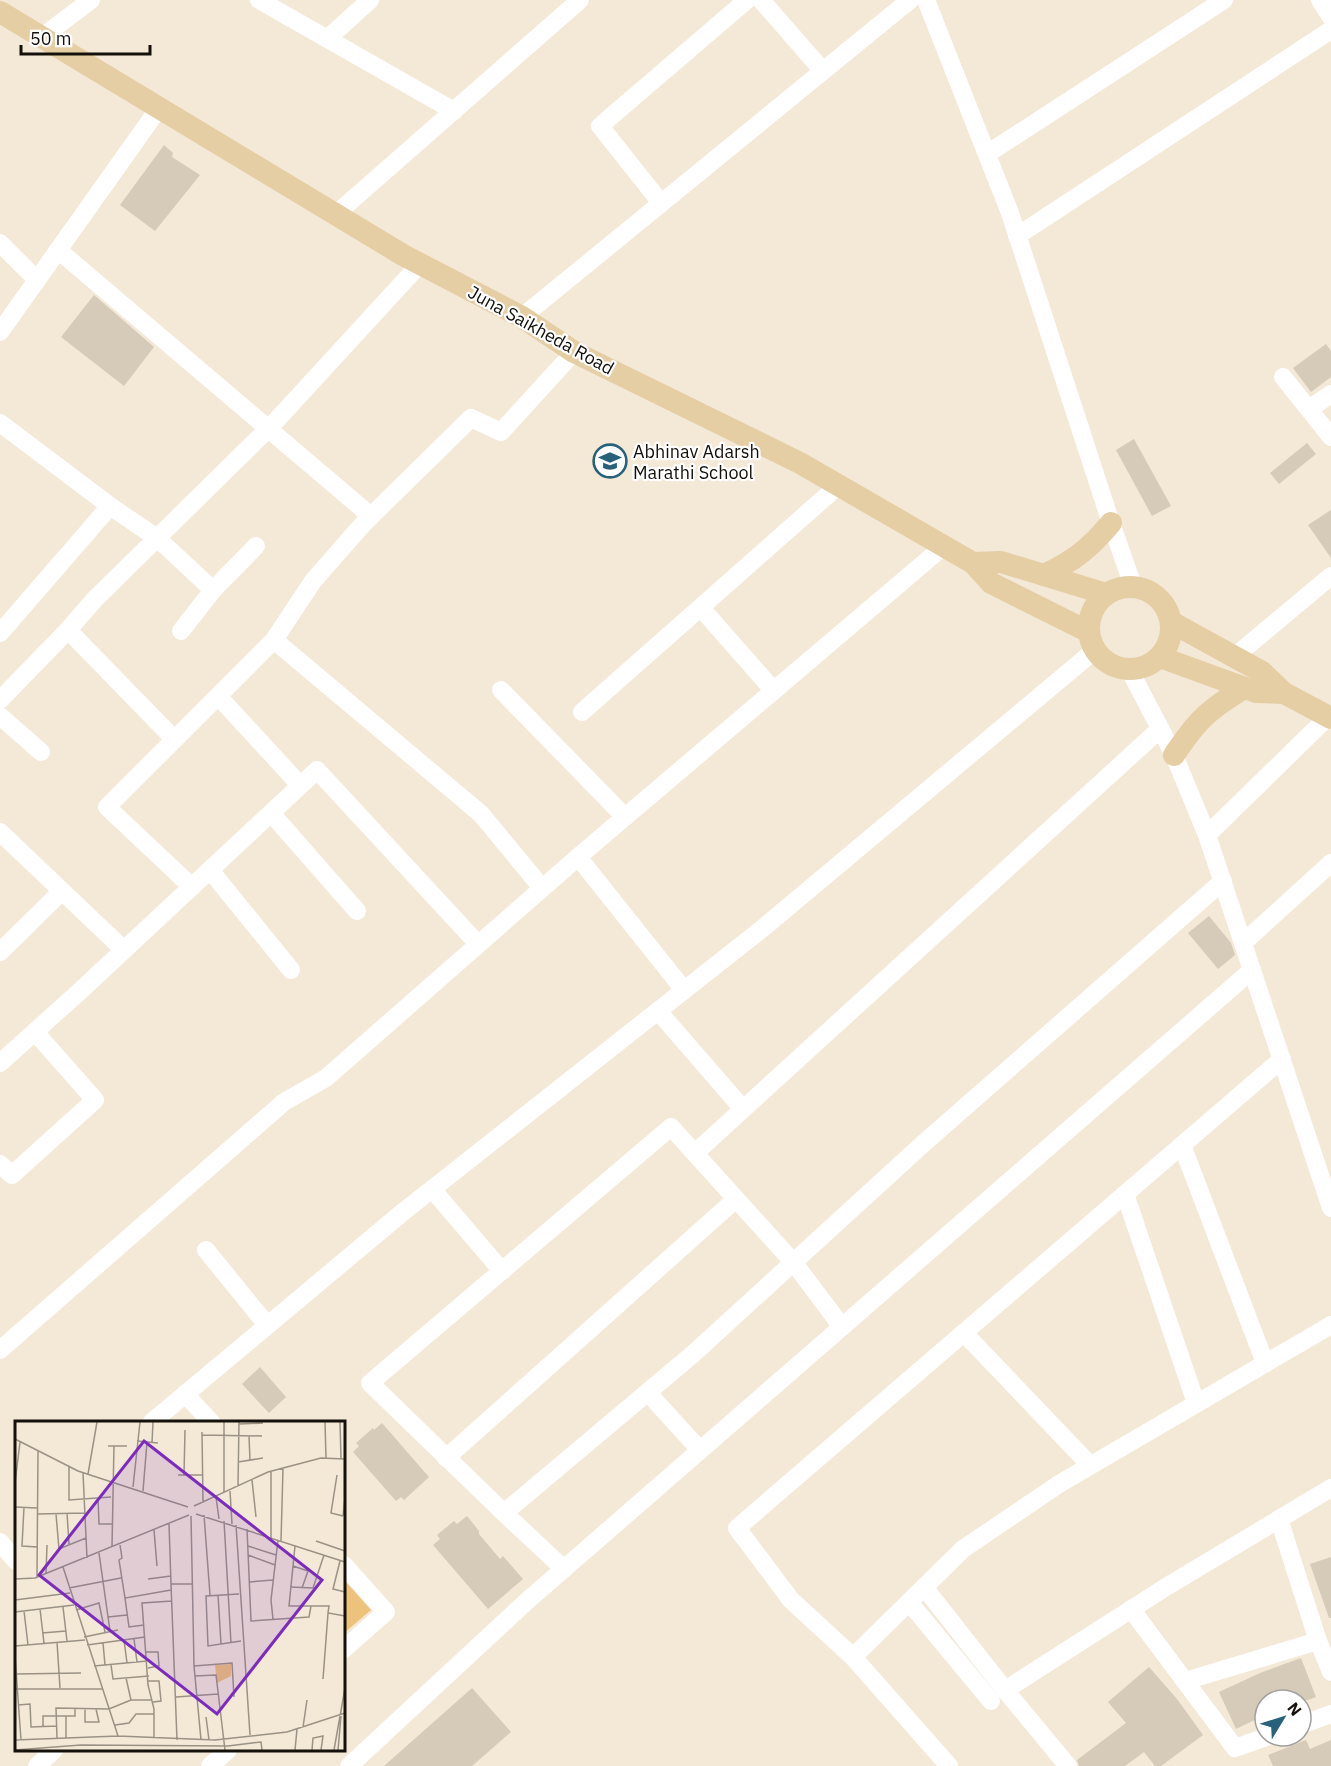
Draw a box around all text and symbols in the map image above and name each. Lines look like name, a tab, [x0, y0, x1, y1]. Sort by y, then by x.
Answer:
scale bar	[21, 18, 150, 56]
text: 50 m	[30, 27, 72, 50]
street label: Juna Saikheda Road	[464, 280, 618, 380]
place label: Abhinav Adarsh Marathi School	[633, 440, 760, 484]
school or university icon: Abhinav Adarsh Marathi School	[592, 443, 628, 479]
inset map	[15, 1421, 345, 1751]
north arrow	[1253, 1688, 1313, 1748]
text: N	[1283, 1698, 1306, 1719]

